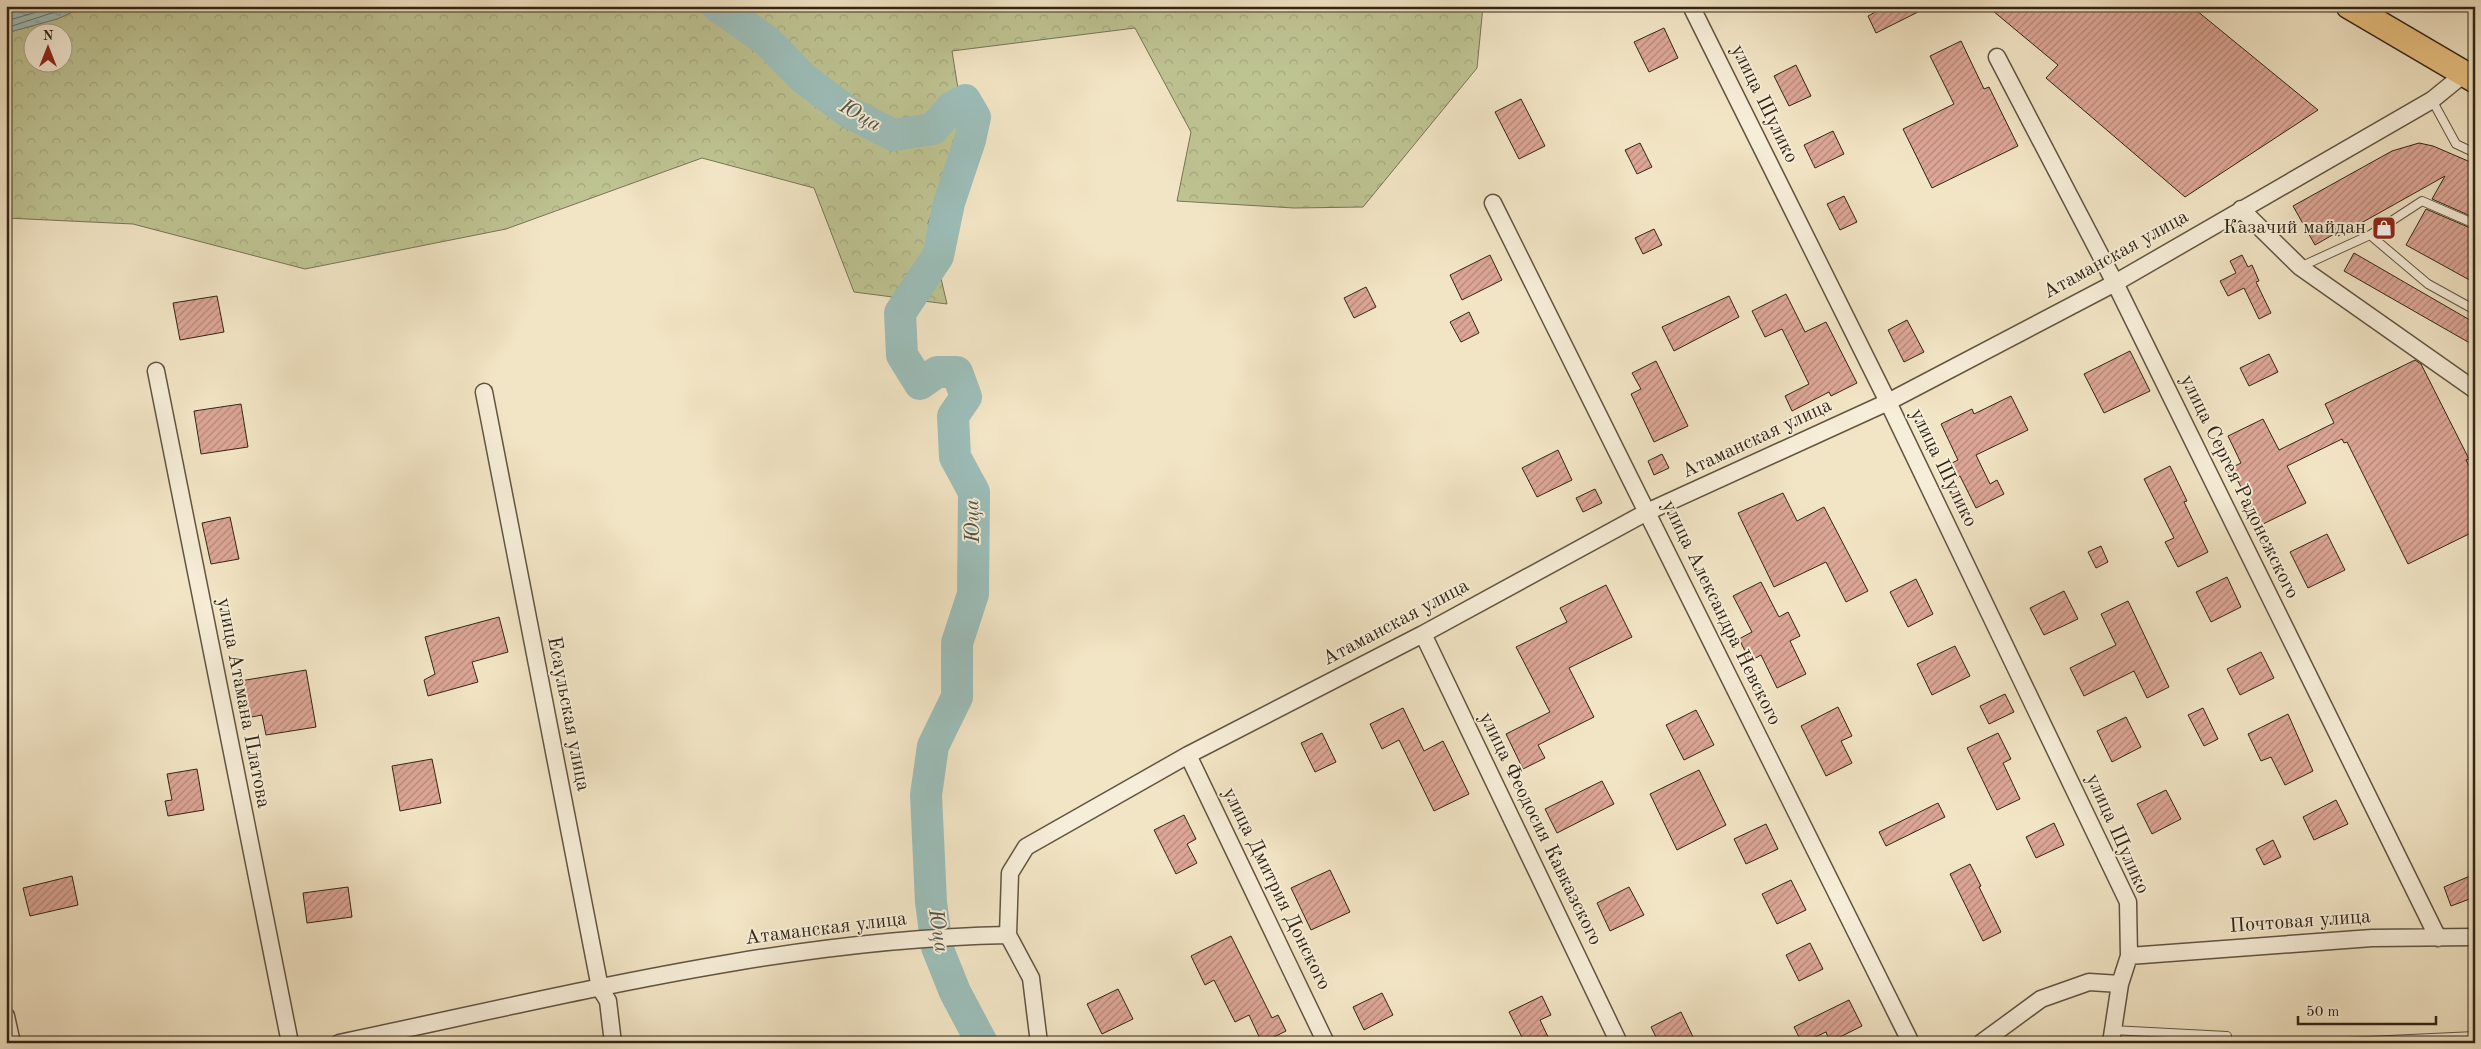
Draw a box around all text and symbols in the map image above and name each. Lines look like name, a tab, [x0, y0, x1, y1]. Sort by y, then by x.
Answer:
north arrow	[22, 22, 72, 72]
text: N	[43, 29, 54, 43]
street label: улица Шулико	[1727, 42, 1801, 166]
water label: Юца	[835, 95, 884, 136]
street label: Атаманская улица	[2040, 207, 2192, 303]
shop icon: Казачий майдан	[2371, 215, 2397, 241]
place label: Казачий майдан	[2223, 218, 2366, 238]
street label: улица Сергея Радонежского	[2176, 372, 2302, 602]
street label: Атаманская улица	[1679, 395, 1835, 482]
street label: улица Шулико	[1906, 406, 1980, 530]
street label: улица Александра Невского	[1658, 497, 1784, 729]
water label: Юца	[962, 499, 984, 544]
street label: Атаманская улица	[1319, 576, 1473, 670]
street label: улица Атамана Платова	[213, 596, 273, 810]
street label: Есаульская улица	[543, 635, 593, 793]
street label: улица Феодосия Кавказского	[1475, 709, 1605, 949]
street label: улица Шулико	[2082, 771, 2152, 897]
street label: улица Дмитрия Донского	[1218, 785, 1334, 993]
water label: Юца	[924, 907, 952, 954]
street label: Почтовая улица	[2229, 907, 2371, 937]
street label: Атаманская улица	[744, 909, 908, 949]
scale bar	[2298, 994, 2436, 1026]
text: 50 m	[2306, 1005, 2340, 1020]

